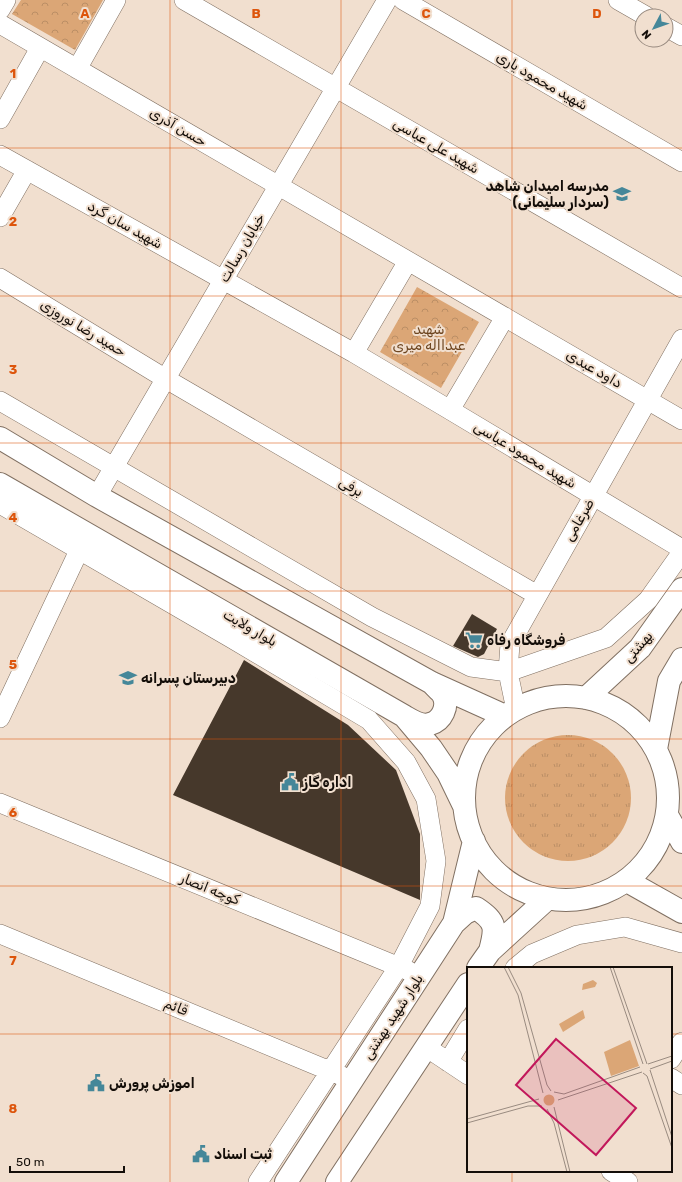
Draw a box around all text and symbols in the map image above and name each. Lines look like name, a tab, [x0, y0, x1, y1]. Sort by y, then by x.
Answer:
text: A	[80, 6, 90, 21]
text: B	[251, 6, 261, 21]
text: C	[421, 6, 431, 21]
text: D	[592, 6, 602, 21]
north arrow	[634, 8, 674, 48]
text: N	[639, 27, 654, 41]
street label: شهید محمود یاری	[493, 48, 591, 114]
text: 1	[10, 66, 16, 81]
street label: حسن آذری	[147, 104, 210, 150]
street label: شهید علی عباسی	[390, 114, 482, 178]
place label: مدرسه امیدان شاهد (سردار سلیمانی)	[485, 178, 609, 211]
school or university icon: مدرسه امیدان شاهد (سردار سلیمانی)	[612, 184, 632, 204]
street label: شهید سان گرد	[84, 197, 166, 253]
street label: خیابان رسالت	[215, 210, 269, 286]
text: 2	[9, 214, 17, 229]
street label: حمید رضا نوروزی	[37, 296, 129, 360]
park label: شهید عبدااله میری	[393, 321, 466, 354]
street label: داود عبدی	[563, 346, 625, 392]
text: 3	[9, 362, 18, 377]
street label: شهید محمود عباسی	[471, 418, 579, 492]
street label: برفی	[336, 473, 366, 501]
street label: ضرغامی	[560, 496, 598, 544]
text: 4	[9, 510, 18, 525]
street label: بلوار ولایت	[220, 606, 280, 650]
street label: بهشتی	[620, 628, 656, 666]
supermarket icon: فروشگاه رفاه	[464, 630, 484, 650]
place label: فروشگاه رفاه	[487, 632, 565, 649]
text: 5	[9, 657, 17, 672]
school or university icon: دبیرستان پسرانه	[118, 668, 138, 688]
place label: دبیرستان پسرانه	[141, 670, 236, 688]
public building icon: اداره گاز	[280, 772, 300, 792]
place label: اداره گاز	[302, 774, 352, 791]
text: 6	[9, 805, 18, 820]
street label: کوچه انصار	[177, 869, 243, 909]
text: 7	[9, 953, 17, 968]
inset map	[467, 967, 672, 1172]
street label: بلوار شهید بهشتی	[359, 971, 427, 1063]
street label: قائم	[162, 995, 191, 1020]
public building icon: اموزش پرورش	[86, 1073, 106, 1093]
place label: اموزش پرورش	[109, 1075, 195, 1093]
text: 8	[9, 1101, 18, 1116]
public building icon: ثبت اسناد	[191, 1144, 211, 1164]
place label: ثبت اسناد	[214, 1146, 272, 1163]
scale bar	[10, 1148, 124, 1174]
text: 50 m	[16, 1155, 44, 1169]

